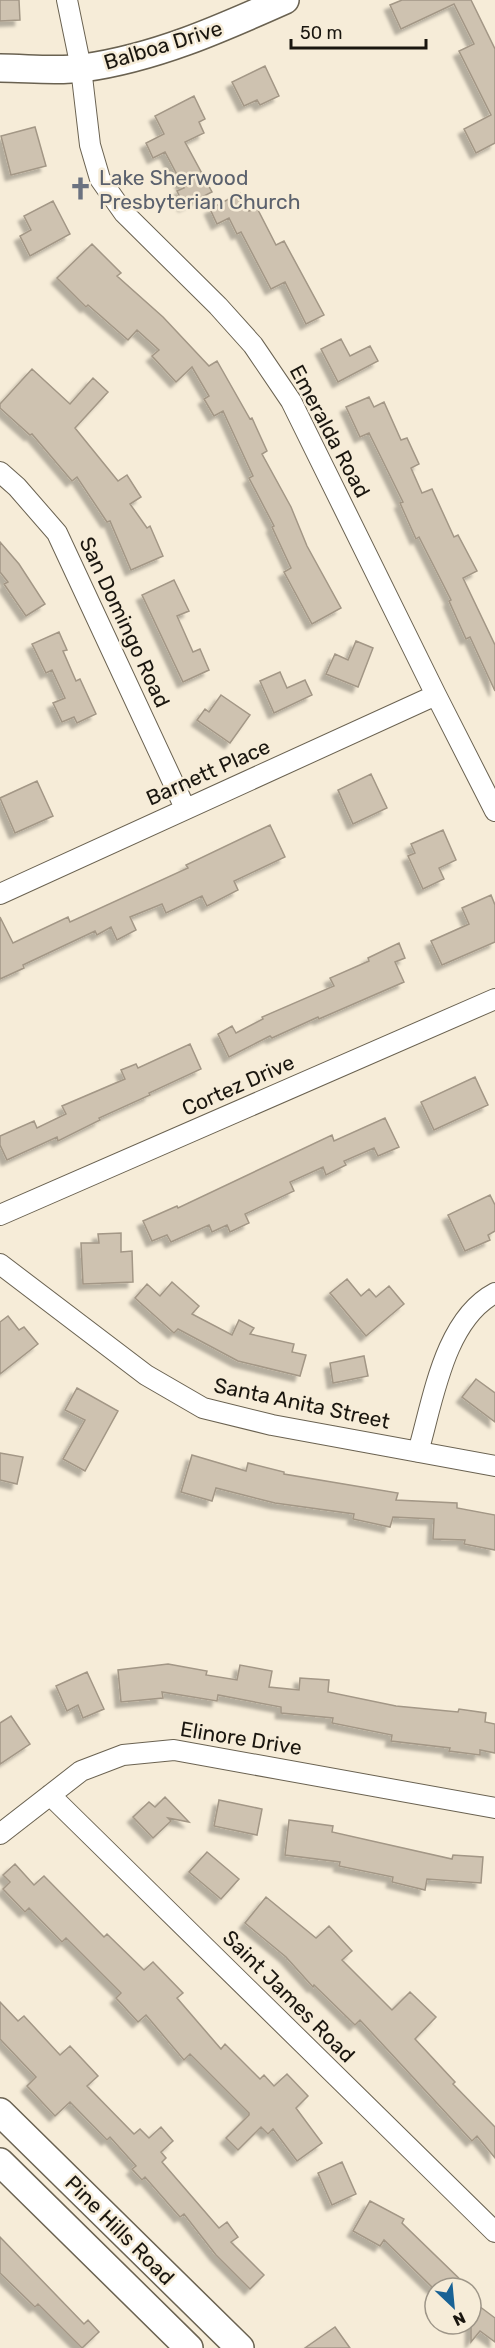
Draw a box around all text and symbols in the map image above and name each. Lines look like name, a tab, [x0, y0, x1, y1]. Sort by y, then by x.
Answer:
scale bar	[291, 12, 426, 50]
street label: Balboa Drive	[101, 15, 225, 75]
text: 50 m	[300, 22, 343, 44]
place label: Lake Sherwood Presbyterian Church	[99, 165, 300, 214]
church icon: Lake Sherwood Presbyterian Church	[68, 176, 94, 202]
street label: Emeralda Road	[285, 360, 375, 502]
street label: San Domingo Road	[75, 533, 175, 711]
street label: Barnett Place	[142, 734, 274, 810]
street label: Cortez Drive	[178, 1049, 298, 1121]
street label: Santa Anita Street	[212, 1372, 392, 1434]
street label: Elinore Drive	[178, 1716, 304, 1760]
street label: Saint James Road	[218, 1925, 360, 2067]
street label: Pine Hills Road	[60, 2170, 180, 2290]
north arrow	[423, 2276, 483, 2336]
text: N	[450, 2308, 469, 2330]

